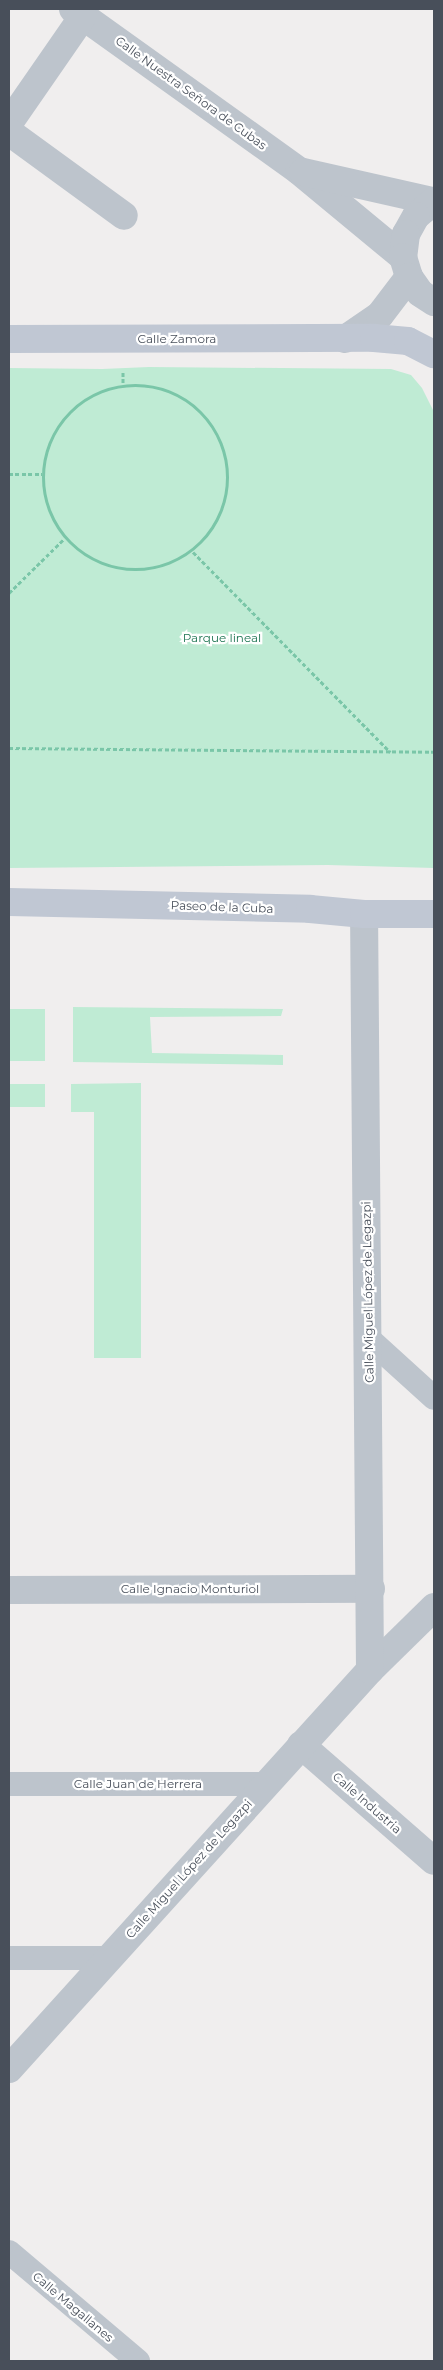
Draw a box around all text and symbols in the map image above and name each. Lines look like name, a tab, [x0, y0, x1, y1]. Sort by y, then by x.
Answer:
street label: Calle Nuestra Señora de Cubas	[113, 33, 269, 153]
street label: Calle Zamora	[138, 332, 216, 346]
park label: Parque lineal	[183, 631, 261, 645]
street label: Paseo de la Cuba	[170, 898, 274, 916]
street label: Calle Miguel López de Legazpi	[359, 1201, 377, 1383]
street label: Calle Ignacio Monturiol	[121, 1582, 259, 1596]
street label: Calle Industria	[330, 1769, 404, 1837]
street label: Calle Juan de Herrera	[74, 1777, 202, 1791]
street label: Calle Miguel López de Legazpi	[123, 1797, 255, 1941]
street label: Calle Magallanes	[30, 2269, 116, 2345]

